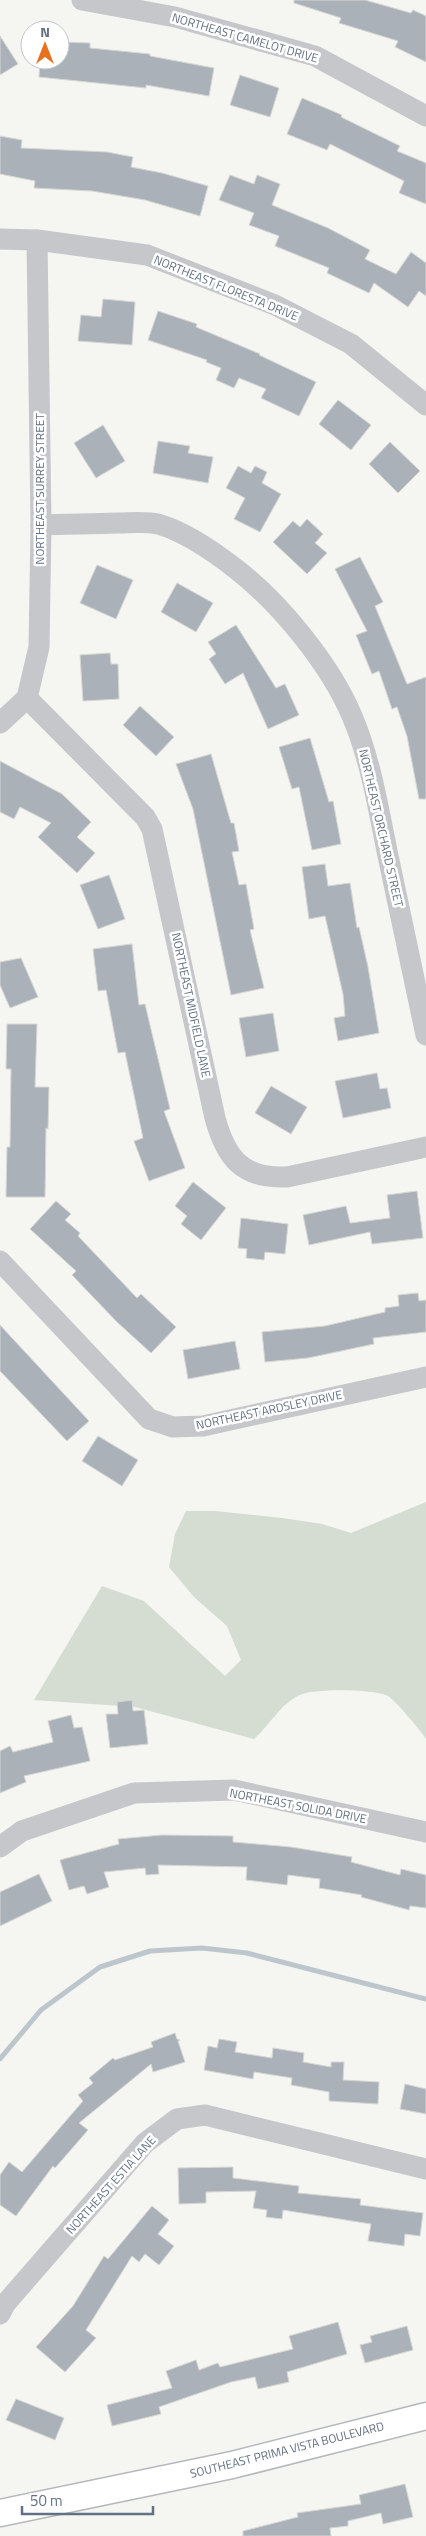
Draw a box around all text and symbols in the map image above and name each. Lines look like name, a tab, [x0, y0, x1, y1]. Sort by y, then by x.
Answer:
street label: NORTHEAST CAMELOT DRIVE	[170, 8, 321, 68]
north arrow	[20, 20, 70, 70]
text: N	[40, 21, 50, 42]
street label: NORTHEAST FLORESTA DRIVE	[151, 250, 302, 325]
street label: NORTHEAST SURREY STREET	[30, 413, 49, 565]
street label: NORTHEAST ORCHARD STREET	[354, 747, 409, 909]
street label: NORTHEAST MIDFIELD LANE	[167, 931, 216, 1079]
street label: NORTHEAST ARDSLEY DRIVE	[194, 1385, 344, 1434]
street label: NORTHEAST SOLIDA DRIVE	[228, 1783, 369, 1828]
street label: NORTHEAST ESTIA LANE	[61, 2131, 160, 2238]
street label: SOUTHEAST PRIMA VISTA BOULEVARD	[188, 2416, 386, 2483]
scale bar	[22, 2484, 154, 2516]
text: 50 m	[30, 2489, 63, 2512]

